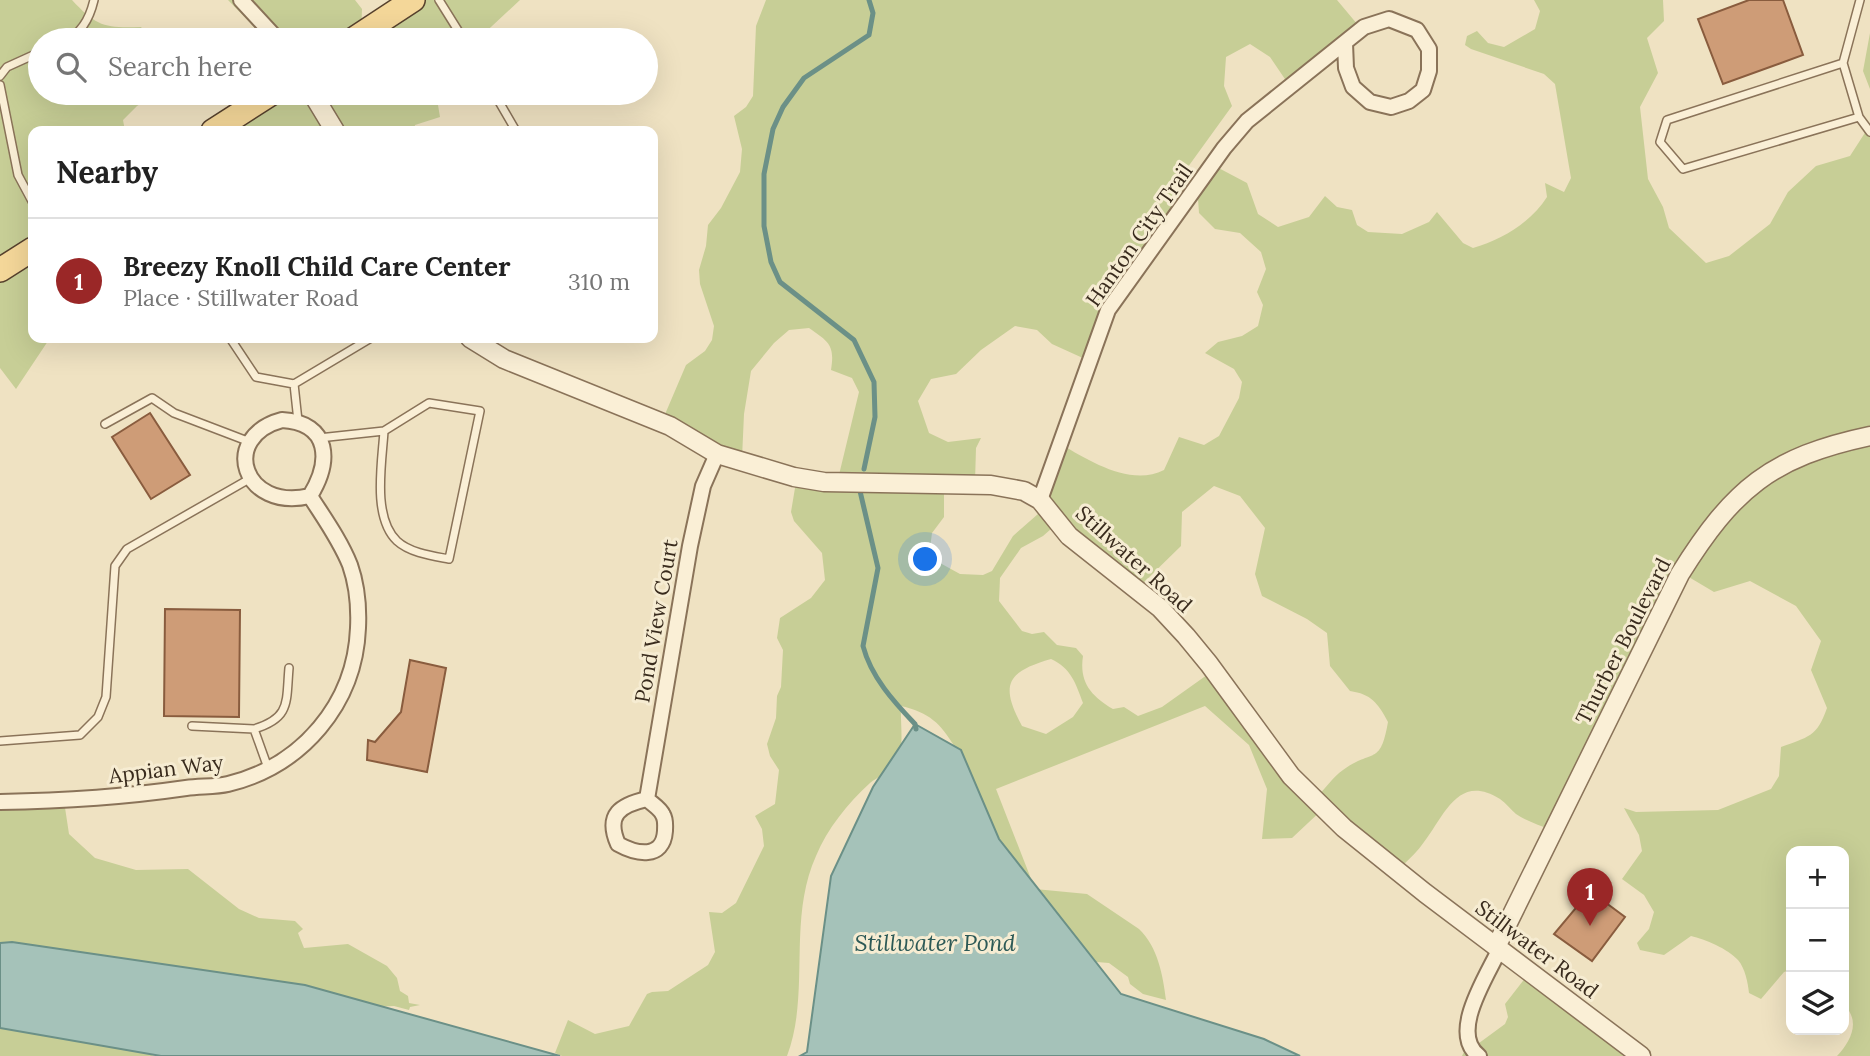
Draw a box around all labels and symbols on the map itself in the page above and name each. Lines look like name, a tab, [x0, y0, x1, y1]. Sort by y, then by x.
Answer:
street label: Hanton City Trail	[1080, 158, 1198, 312]
street label: Stillwater Road	[1070, 500, 1198, 618]
street label: Pond View Court	[628, 536, 684, 705]
your location	[908, 542, 942, 576]
street label: Thurber Boulevard	[1569, 553, 1677, 729]
street label: Appian Way	[106, 749, 225, 790]
pin: 1	[1567, 868, 1613, 926]
street label: Stillwater Road	[1470, 894, 1604, 1004]
water label: Stillwater Pond	[854, 928, 1016, 957]

